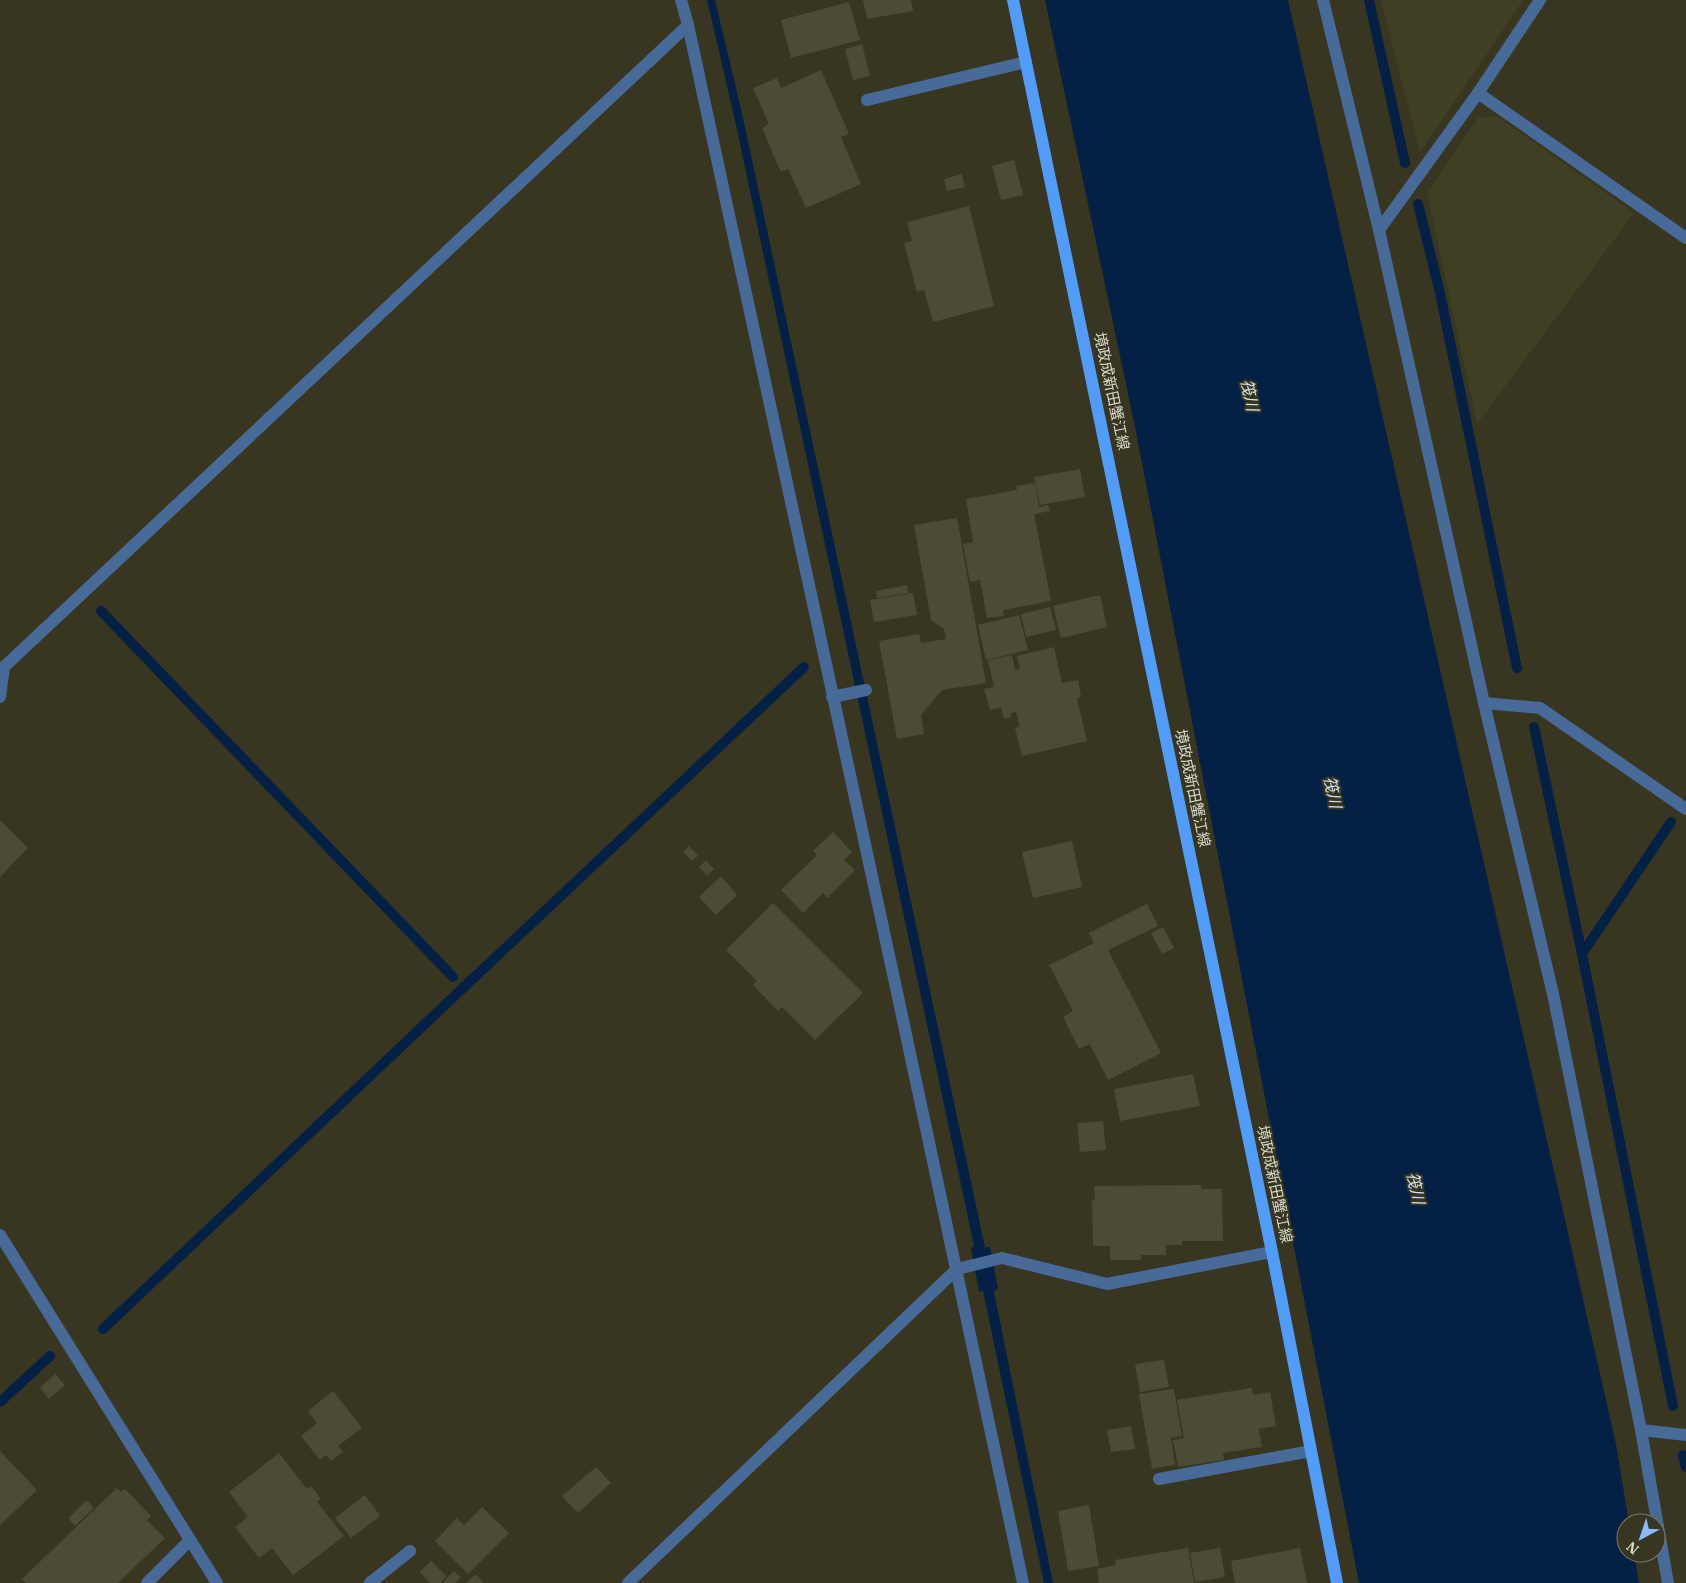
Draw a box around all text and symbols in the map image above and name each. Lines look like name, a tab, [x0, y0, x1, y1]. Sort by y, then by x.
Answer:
street label: 境政成新田蟹江線	[1090, 330, 1134, 452]
water label: 筏川	[1237, 377, 1264, 415]
street label: 境政成新田蟹江線	[1171, 727, 1215, 849]
water label: 筏川	[1320, 774, 1347, 812]
street label: 境政成新田蟹江線	[1253, 1123, 1297, 1245]
water label: 筏川	[1403, 1170, 1430, 1208]
north arrow	[1616, 1513, 1666, 1563]
text: N	[1623, 1538, 1643, 1558]

